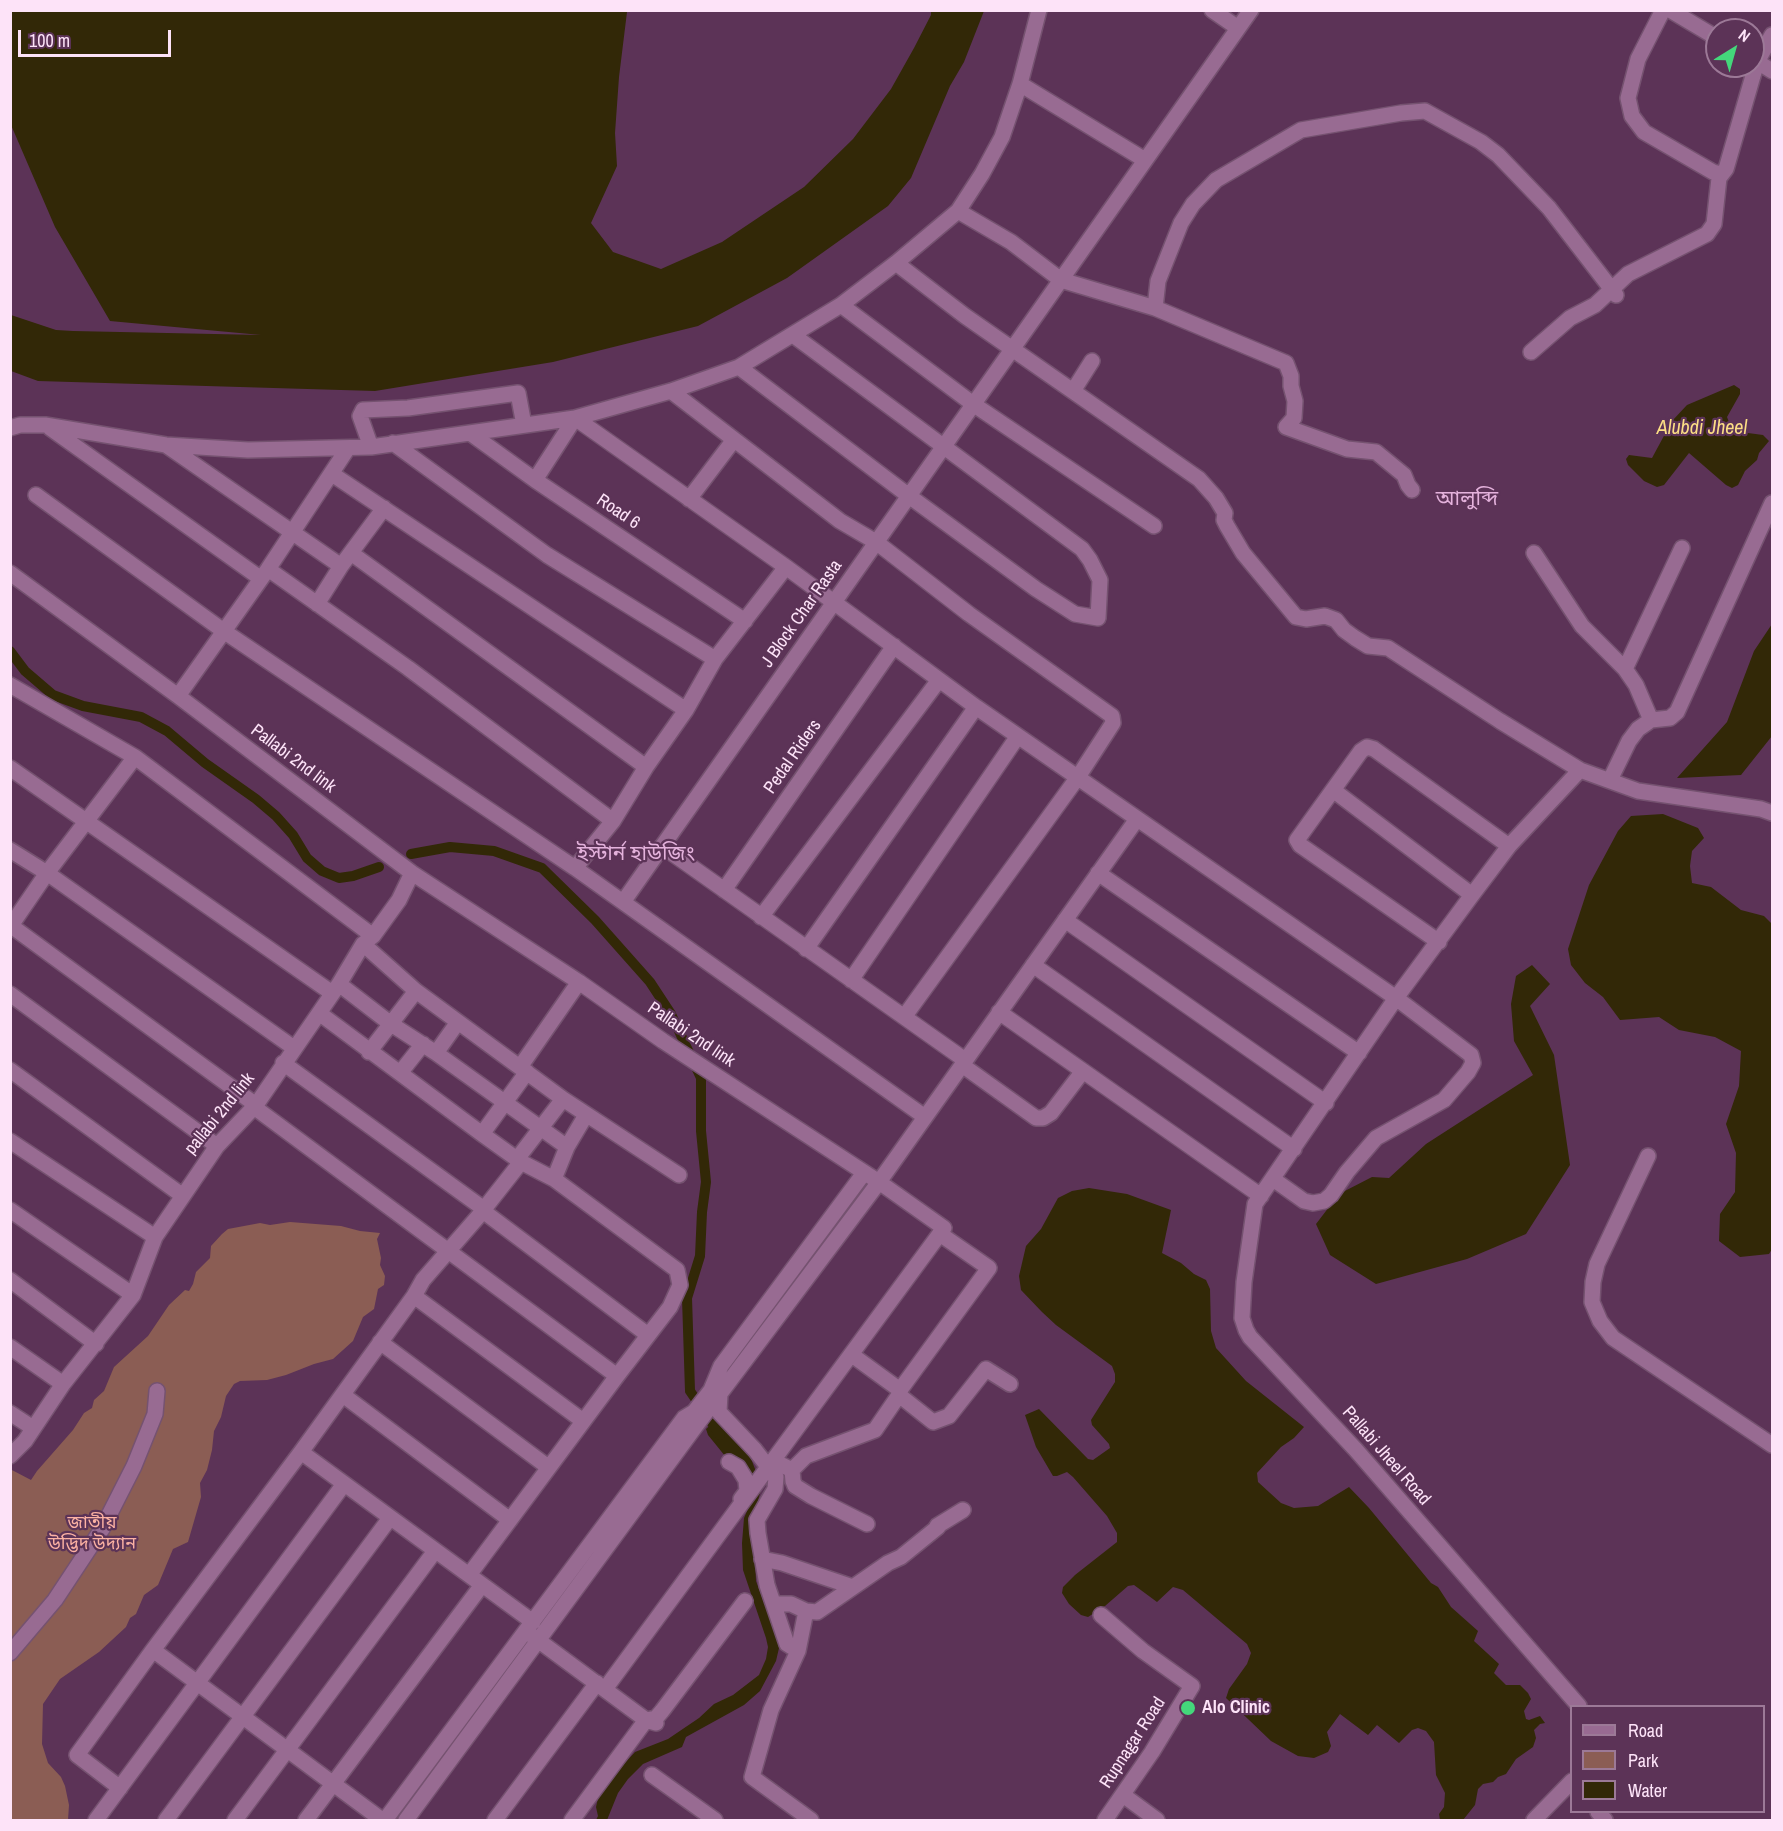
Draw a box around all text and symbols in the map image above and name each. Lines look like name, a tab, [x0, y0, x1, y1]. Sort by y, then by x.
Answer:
scale bar	[21, 18, 174, 56]
north arrow	[1705, 18, 1765, 78]
text: N	[1734, 24, 1755, 47]
text: 100 m	[29, 28, 70, 53]
water label: Alubdi Jheel	[1657, 417, 1747, 441]
district label: আলুব্দি	[1436, 486, 1498, 512]
street label: Road 6	[592, 490, 644, 534]
street label: J Block Char Rasta	[757, 556, 847, 672]
street label: Pedal Riders	[760, 716, 826, 798]
street label: Pallabi 2nd link	[246, 720, 340, 798]
district label: ইস্টার্ন হাউজিং	[577, 841, 695, 867]
street label: Pallabi 2nd link	[643, 998, 739, 1072]
street label: pallabi 2nd link	[180, 1069, 260, 1159]
street label: Pallabi Jheel Road	[1337, 1402, 1435, 1510]
park label: জাতীয় উদ্ভিদ উদ্যান	[48, 1512, 136, 1555]
street label: Rupnagar Road	[1096, 1693, 1170, 1793]
place label: Alo Clinic	[1202, 1697, 1270, 1719]
marker: Alo Clinic	[1179, 1699, 1197, 1717]
legend	[1570, 1705, 1765, 1813]
text: Road	[1628, 1718, 1663, 1743]
text: Park	[1628, 1748, 1658, 1773]
text: Water	[1628, 1778, 1667, 1803]

